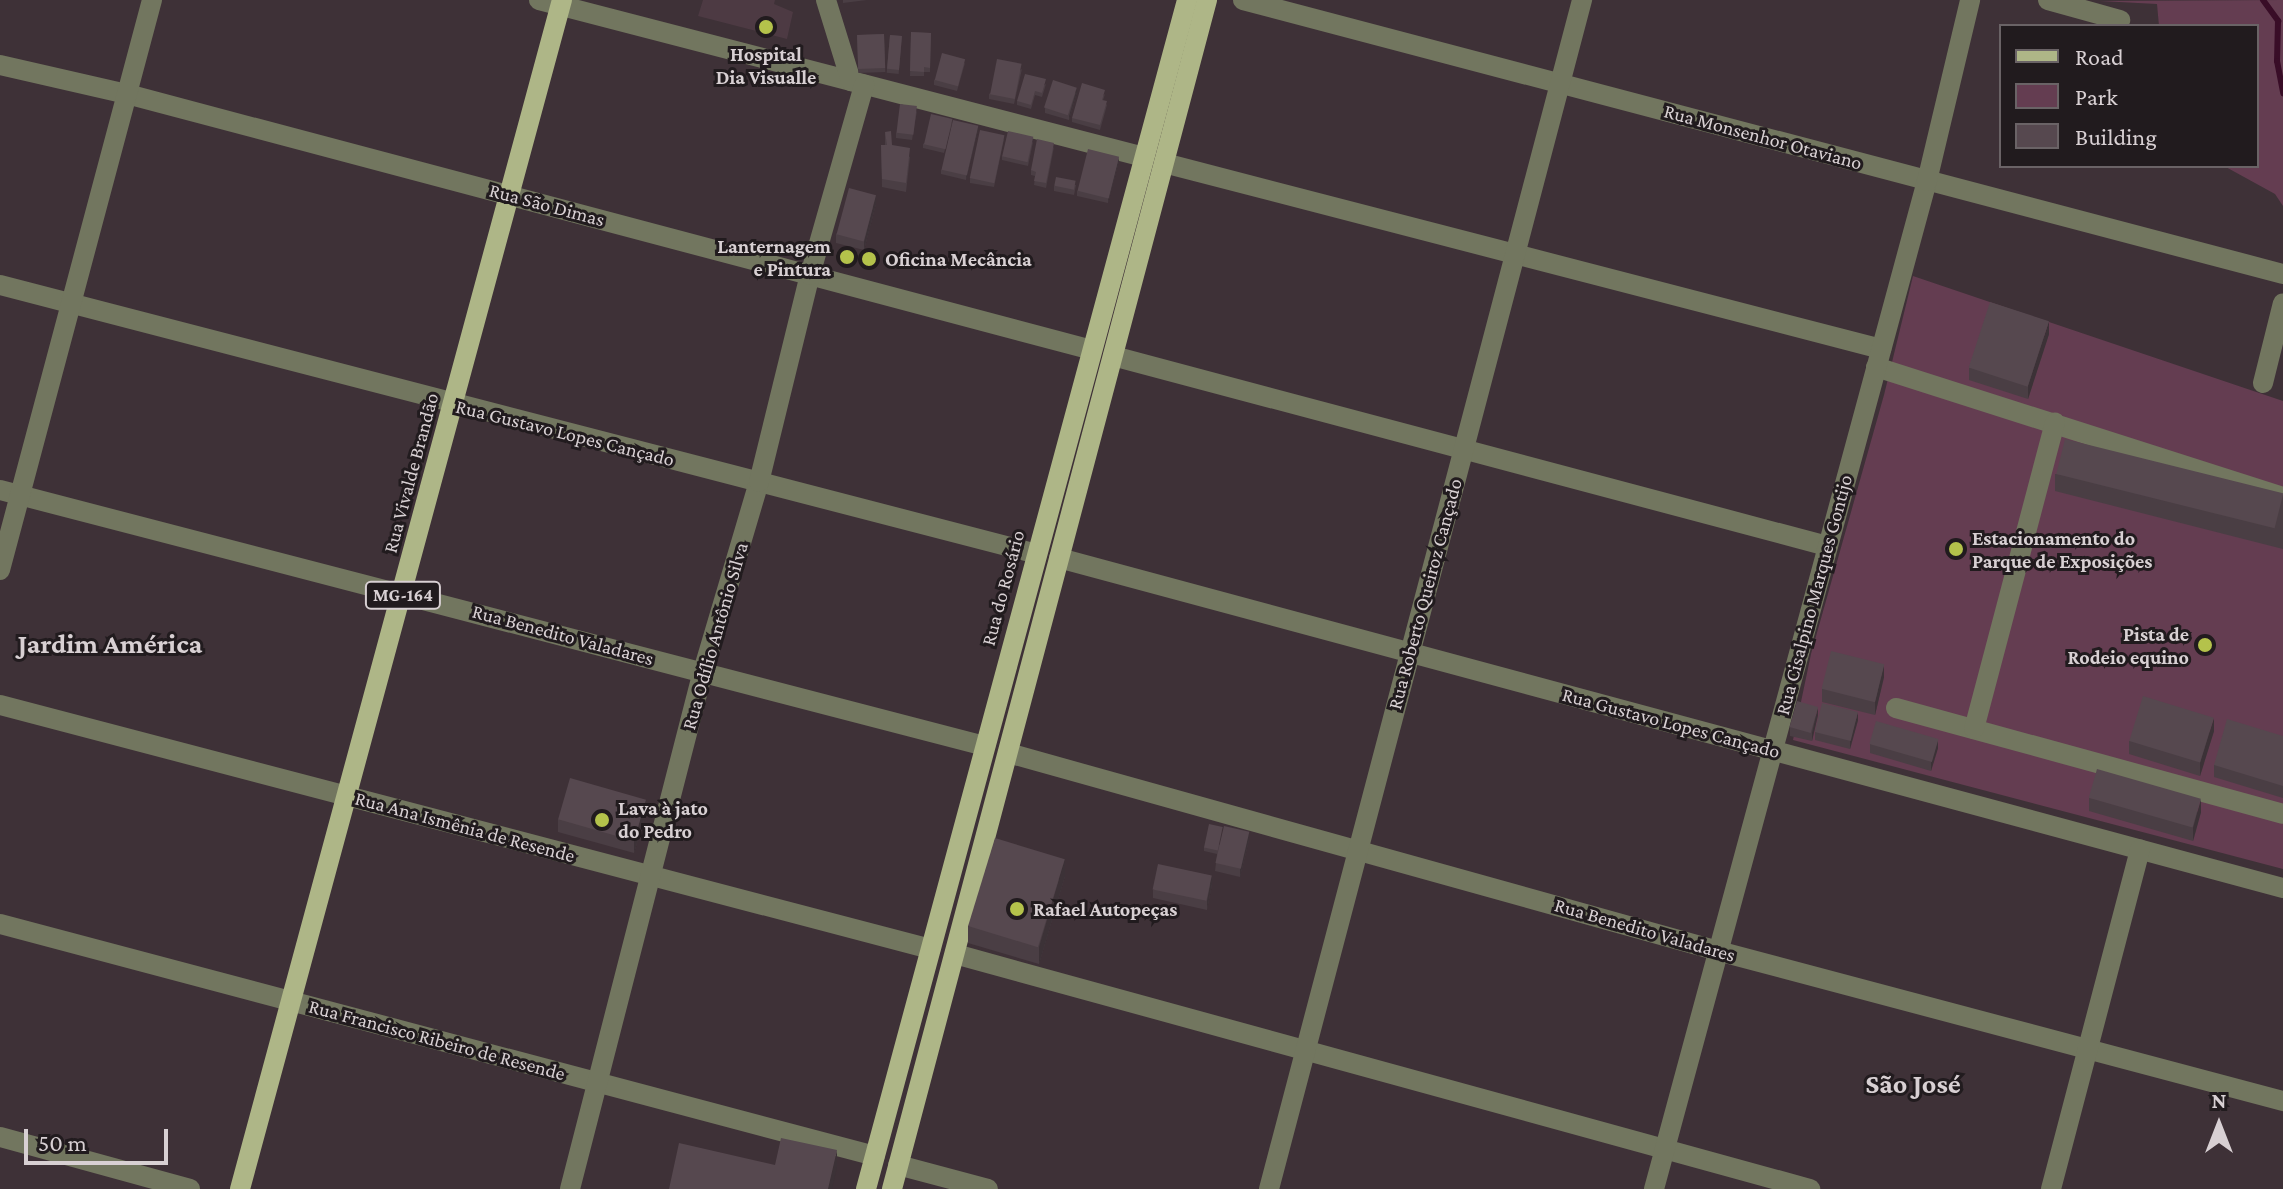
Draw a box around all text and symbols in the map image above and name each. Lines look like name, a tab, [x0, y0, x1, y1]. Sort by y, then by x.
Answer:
marker: Hospital Dia Visualle	[755, 16, 777, 38]
legend	[1999, 24, 2259, 168]
place label: Hospital Dia Visualle	[716, 42, 816, 89]
text: Road	[2075, 43, 2124, 70]
text: Park	[2075, 83, 2118, 110]
street label: Rua Monsenhor Otaviano	[1661, 99, 1865, 175]
text: Building	[2075, 123, 2157, 150]
street label: Rua São Dimas	[487, 178, 607, 232]
place label: Lanternagem e Pintura	[717, 234, 831, 281]
place label: Oficina Mecância	[885, 247, 1032, 271]
marker: Lanternagem e Pintura	[838, 248, 856, 266]
marker: Oficina Mecância	[860, 250, 878, 268]
street label: Rua Vivalde Brandão	[378, 390, 444, 556]
street label: Rua Gustavo Lopes Cançado	[453, 394, 677, 472]
street label: Rua Cisalpino Marques Gontijo	[1770, 472, 1858, 718]
street label: Rua Roberto Queiroz Cançado	[1383, 476, 1467, 712]
place label: Estacionamento do Parque de Exposições	[1972, 526, 2152, 573]
street label: Rua do Rosário	[976, 528, 1030, 648]
street label: Rua Odílio Antônio Silva	[677, 539, 753, 733]
marker: Estacionamento do Parque de Exposições	[1947, 540, 1965, 558]
road number: MG-164	[363, 581, 443, 609]
street label: Rua Benedito Valadares	[470, 599, 656, 671]
place label: Pista de Rodeio equino	[2067, 622, 2189, 669]
district label: Jardim América	[18, 627, 202, 661]
marker: Pista de Rodeio equino	[2196, 636, 2214, 654]
street label: Rua Gustavo Lopes Cançado	[1559, 682, 1783, 764]
street label: Rua Ana Ismênia de Resende	[352, 786, 578, 868]
place label: Lava à jato do Pedro	[618, 796, 708, 843]
marker: Lava à jato do Pedro	[593, 811, 611, 829]
street label: Rua Benedito Valadares	[1552, 893, 1738, 967]
place label: Rafael Autopeças	[1033, 897, 1177, 921]
marker: Rafael Autopeças	[1008, 900, 1026, 918]
street label: Rua Francisco Ribeiro de Resende	[306, 994, 568, 1086]
district label: São José	[1865, 1067, 1961, 1101]
north arrow	[2179, 1085, 2259, 1165]
text: N	[2212, 1088, 2227, 1113]
scale bar	[28, 1113, 172, 1163]
text: 50 m	[38, 1129, 87, 1156]

